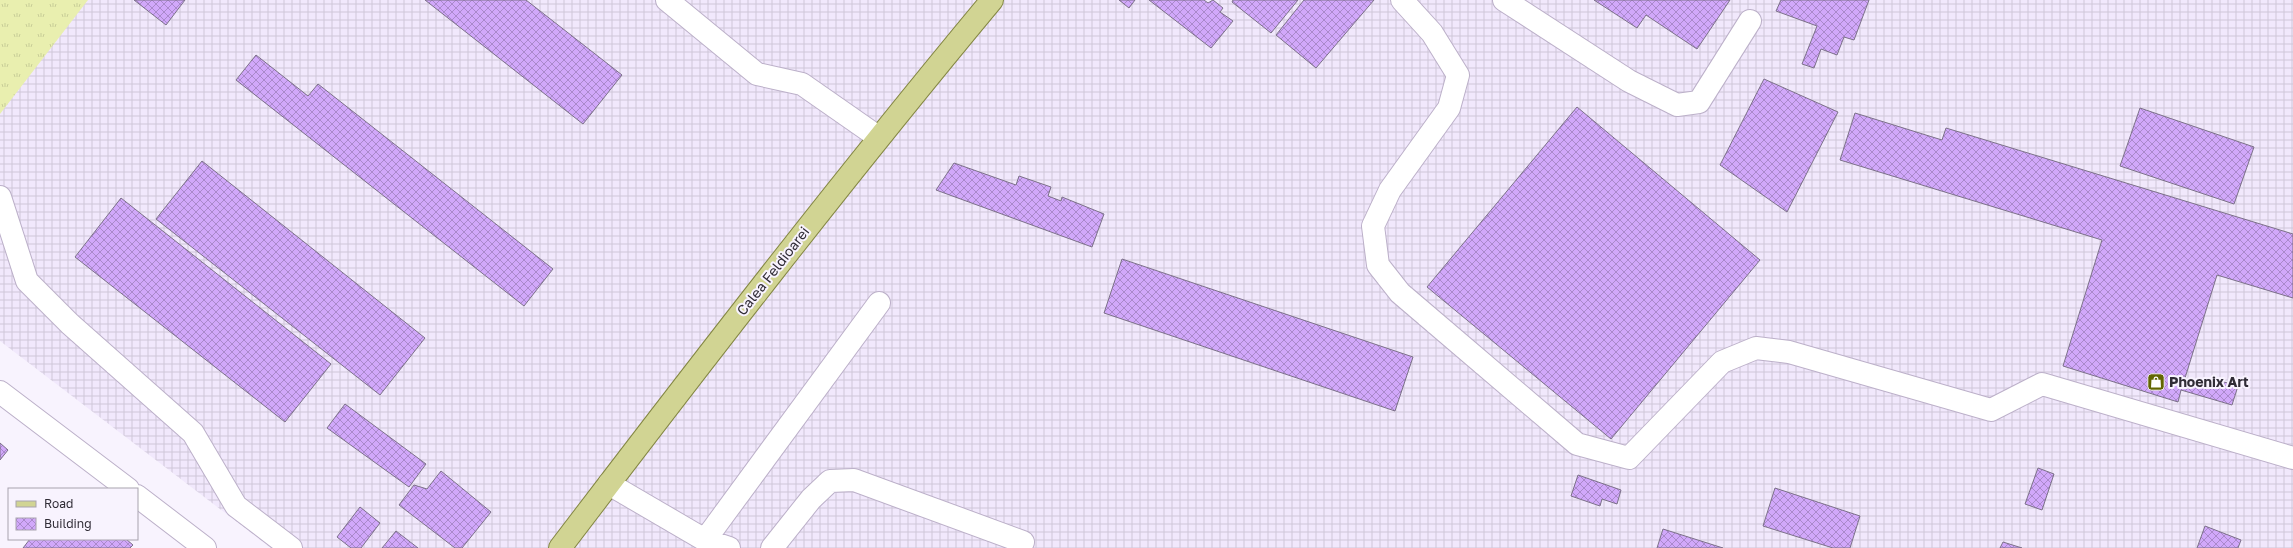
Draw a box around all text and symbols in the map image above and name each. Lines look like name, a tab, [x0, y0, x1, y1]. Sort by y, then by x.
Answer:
street label: Calea Feldioarei	[733, 223, 812, 318]
shop icon: Phoenix Art	[2146, 372, 2166, 392]
place label: Phoenix Art	[2169, 373, 2249, 390]
legend	[8, 488, 138, 540]
text: Road	[44, 496, 73, 511]
text: Building	[44, 516, 92, 531]

